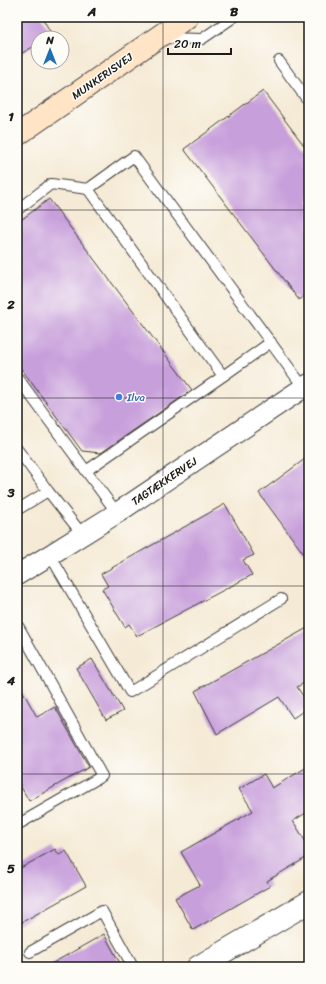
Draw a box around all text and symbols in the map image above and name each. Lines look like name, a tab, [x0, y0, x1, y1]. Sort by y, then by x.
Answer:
text: A	[87, 0, 96, 23]
text: B	[230, 0, 239, 23]
north arrow	[30, 30, 70, 70]
scale bar	[168, 30, 231, 56]
text: N	[45, 31, 54, 50]
text: 20 m	[174, 33, 201, 55]
street label: MUNKERISVEJ	[68, 48, 138, 105]
text: 1	[8, 105, 14, 128]
text: 2	[6, 293, 15, 316]
place label: Ilva	[126, 388, 146, 407]
marker: Ilva	[114, 392, 124, 402]
street label: TAGTÆKKERVEJ	[127, 452, 202, 511]
text: 3	[6, 481, 15, 504]
text: 4	[6, 669, 16, 692]
text: 5	[7, 857, 15, 880]

